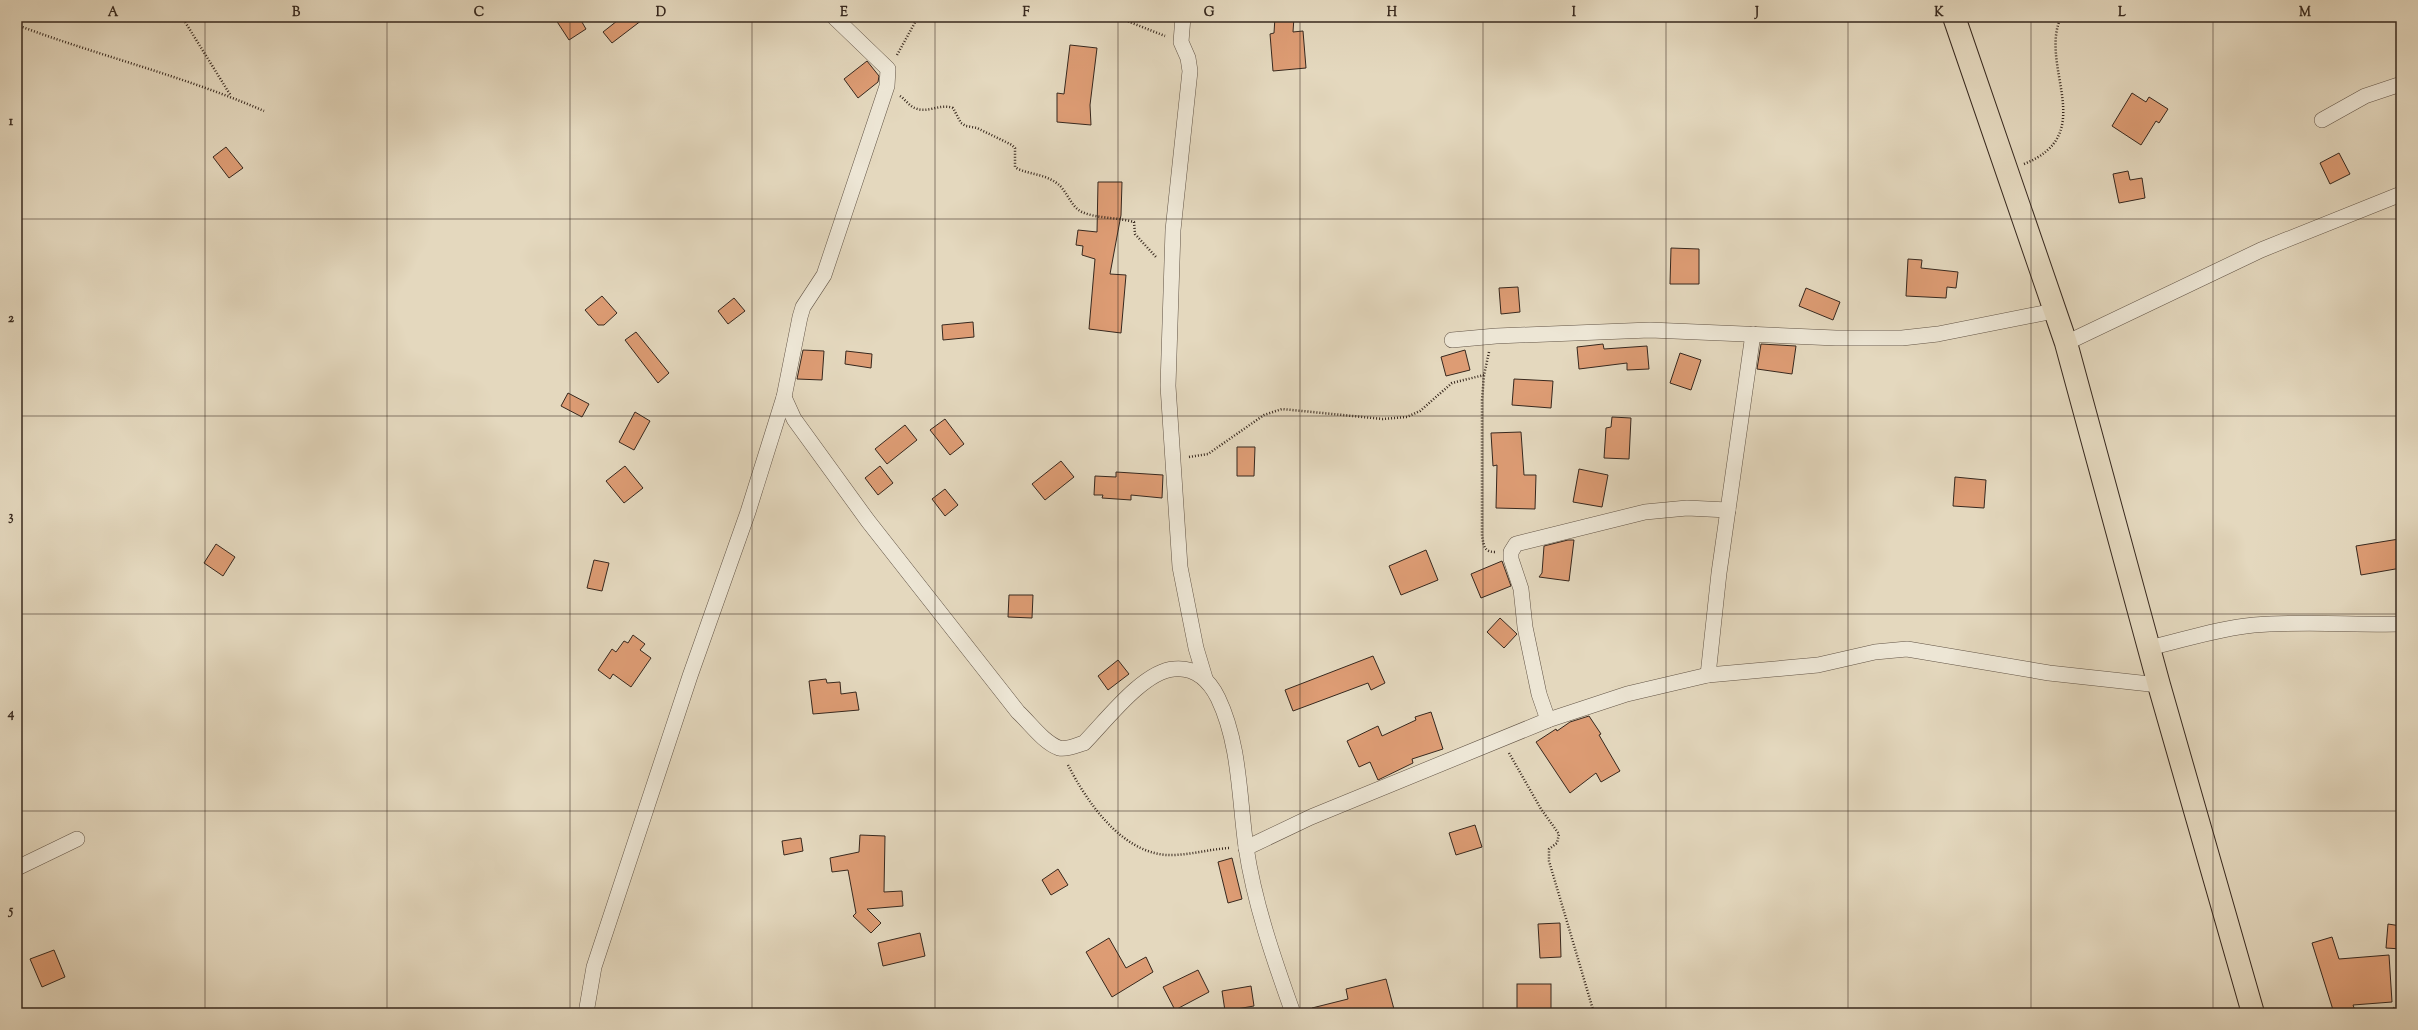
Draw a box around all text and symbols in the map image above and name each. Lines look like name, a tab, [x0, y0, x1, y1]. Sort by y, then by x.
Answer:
text: A	[108, 4, 119, 22]
text: B	[292, 4, 301, 22]
text: C	[474, 4, 484, 22]
text: D	[656, 4, 666, 22]
text: E	[840, 4, 848, 22]
text: F	[1022, 4, 1030, 22]
text: G	[1204, 4, 1215, 22]
text: H	[1387, 4, 1398, 22]
text: I	[1572, 4, 1577, 22]
text: J	[1754, 4, 1759, 22]
text: K	[1934, 4, 1944, 22]
text: L	[2118, 4, 2126, 22]
text: M	[2299, 4, 2311, 22]
text: 1	[9, 113, 14, 131]
text: 2	[8, 310, 15, 328]
text: 3	[8, 508, 14, 526]
text: 4	[7, 705, 15, 723]
text: 5	[8, 902, 14, 920]

